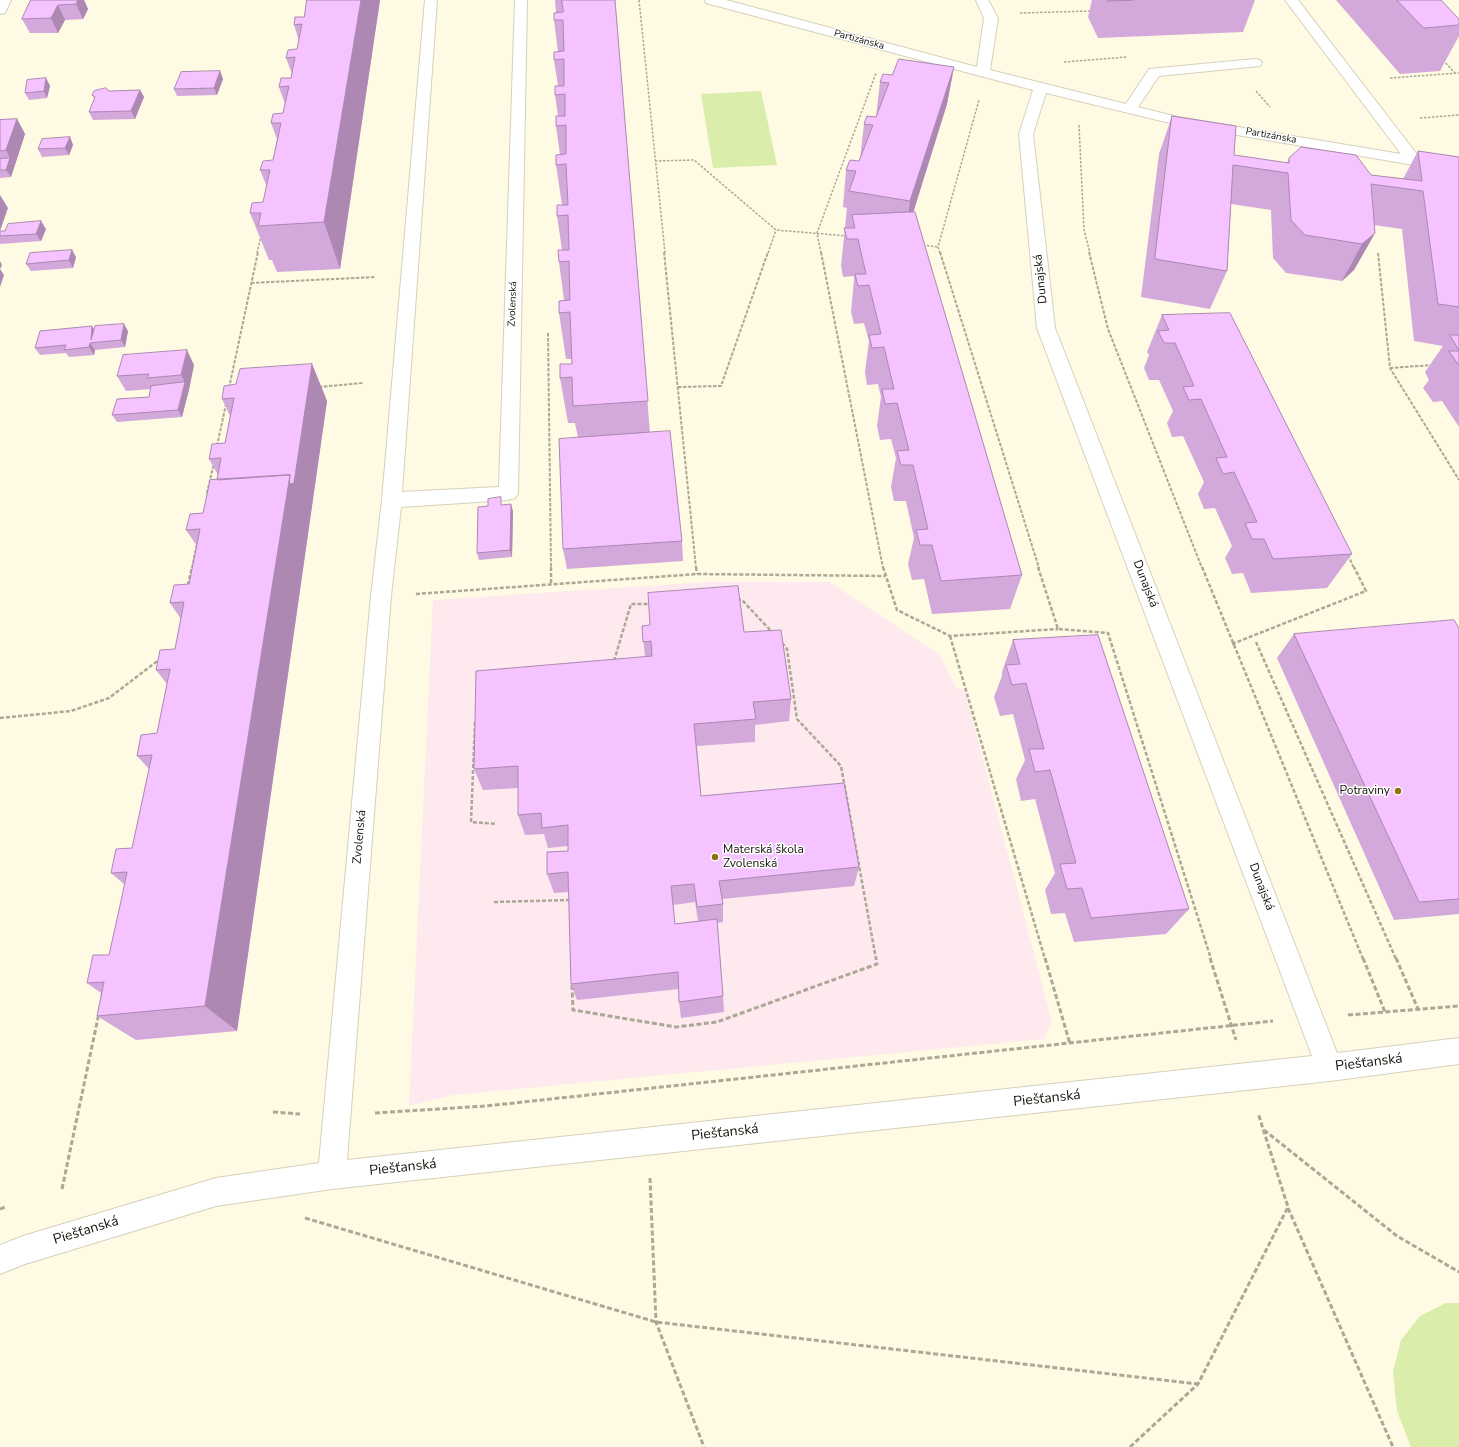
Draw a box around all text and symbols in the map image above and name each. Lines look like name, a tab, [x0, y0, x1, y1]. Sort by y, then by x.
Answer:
street label: Partizánska	[832, 28, 886, 52]
street label: Partizánska	[1245, 126, 1297, 146]
street label: Dunajská	[1031, 254, 1051, 304]
street label: Zvolenská	[506, 281, 520, 327]
street label: Dunajská	[1129, 558, 1161, 610]
place label: Potraviny	[1339, 784, 1390, 798]
marker: Potraviny	[1393, 786, 1403, 796]
street label: Zvolenská	[350, 809, 370, 865]
place label: Materská škola Zvolenská	[723, 843, 804, 871]
marker: Materská škola Zvolenská	[710, 852, 720, 862]
street label: Dunajská	[1245, 861, 1277, 913]
street label: Piešťanská	[1334, 1051, 1404, 1075]
street label: Piešťanská	[1013, 1087, 1081, 1111]
street label: Piešťanská	[691, 1121, 759, 1145]
street label: Piešťanská	[369, 1156, 437, 1180]
street label: Piešťanská	[51, 1213, 121, 1249]

